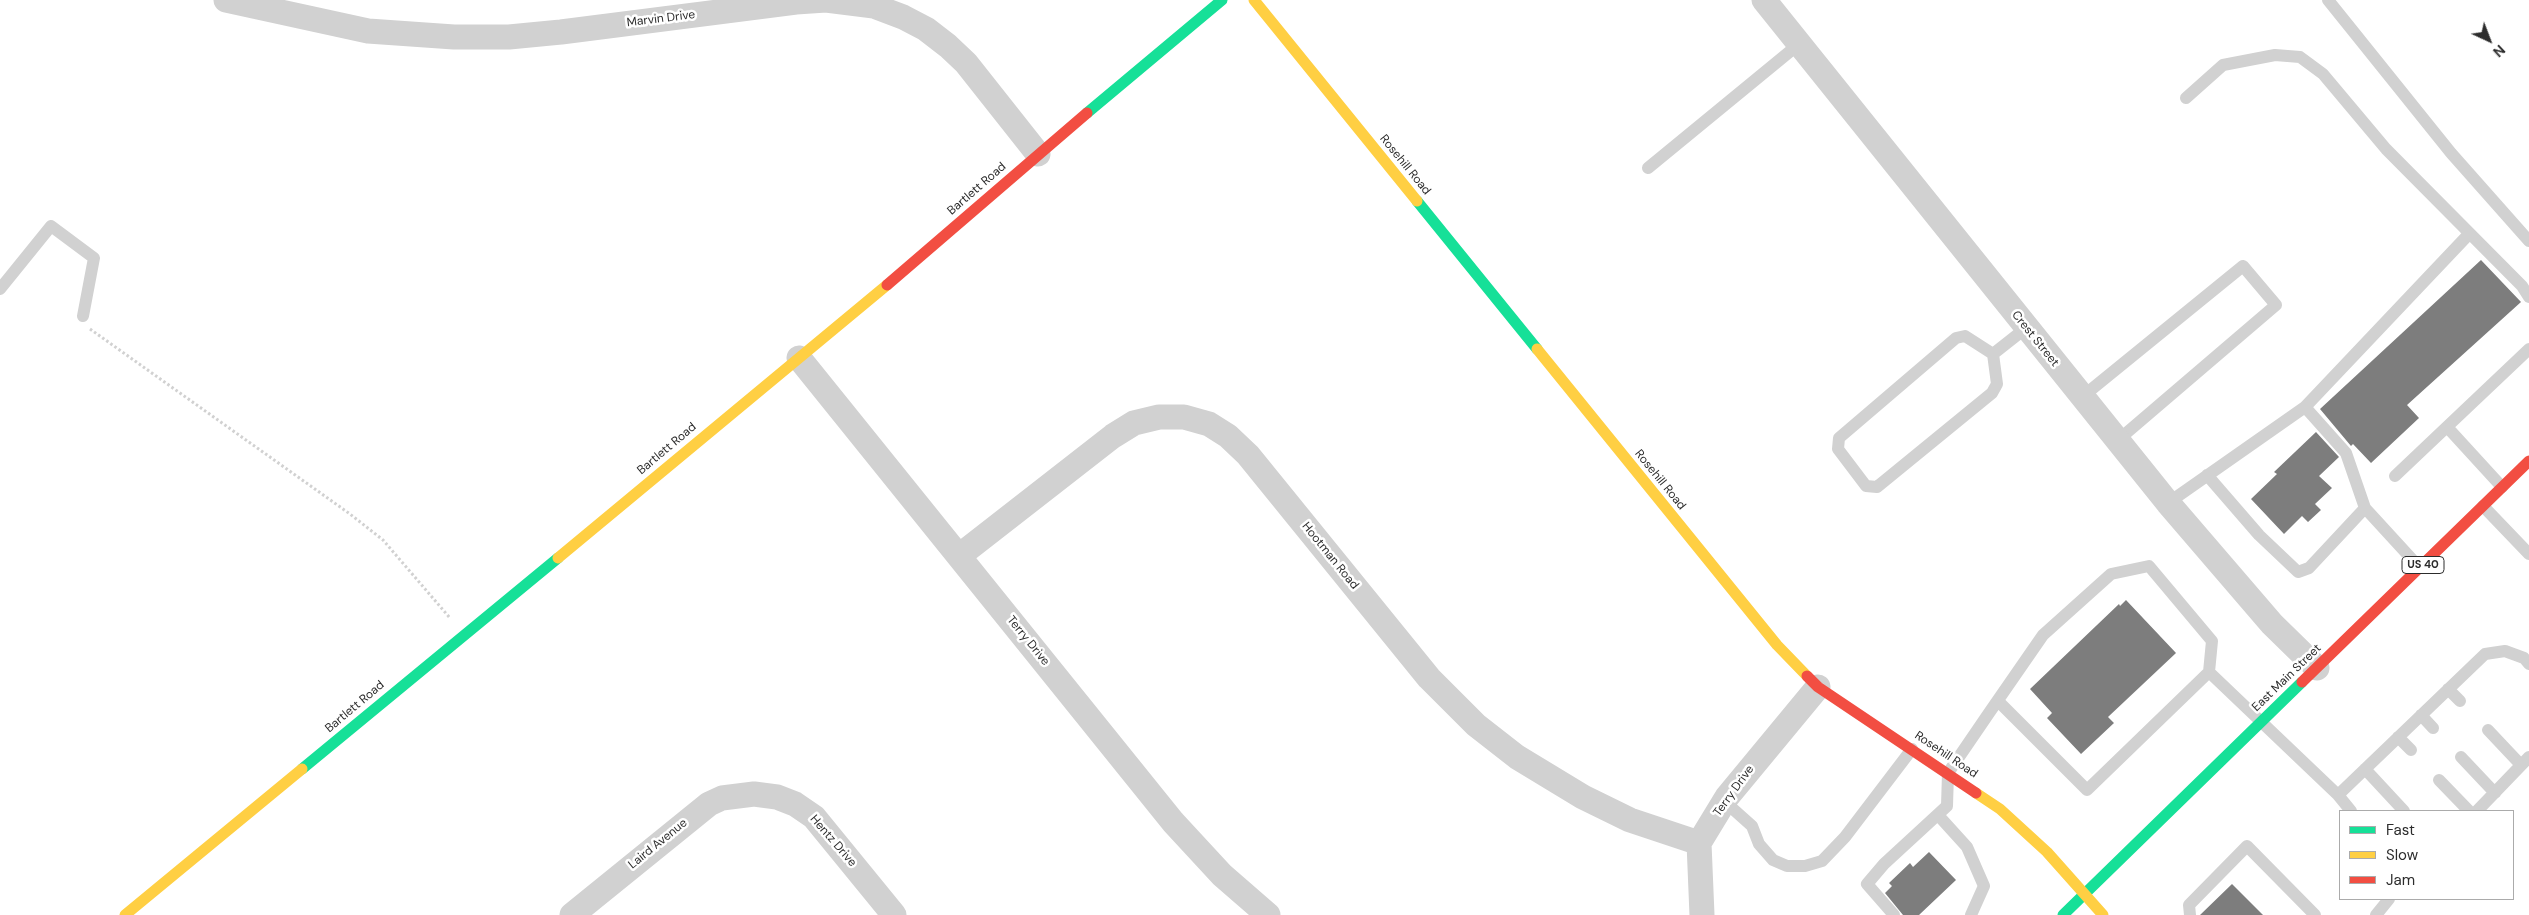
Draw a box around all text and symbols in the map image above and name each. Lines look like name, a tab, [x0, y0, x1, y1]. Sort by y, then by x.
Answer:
street label: Marvin Drive	[626, 8, 696, 30]
north arrow	[2464, 15, 2514, 65]
text: N	[2489, 41, 2509, 61]
street label: Rosehill Road	[1376, 132, 1434, 198]
street label: Bartlett Road	[945, 160, 1009, 218]
street label: Crest Street	[2008, 308, 2062, 370]
street label: Bartlett Road	[635, 420, 699, 478]
street label: Rosehill Road	[1631, 447, 1689, 513]
street label: Hootman Road	[1299, 520, 1361, 592]
road number: US 40	[2402, 556, 2444, 574]
street label: Terry Drive	[1004, 613, 1052, 669]
street label: East Main Street	[2249, 641, 2325, 715]
street label: Bartlett Road	[323, 678, 387, 736]
street label: Rosehill Road	[1912, 729, 1980, 781]
street label: Terry Drive	[1711, 763, 1757, 819]
legend	[2339, 810, 2514, 900]
street label: Hentz Drive	[807, 812, 859, 870]
street label: Laird Avenue	[626, 816, 690, 872]
text: Fast	[2386, 820, 2415, 840]
text: Slow	[2386, 845, 2418, 865]
text: Jam	[2386, 870, 2415, 890]

